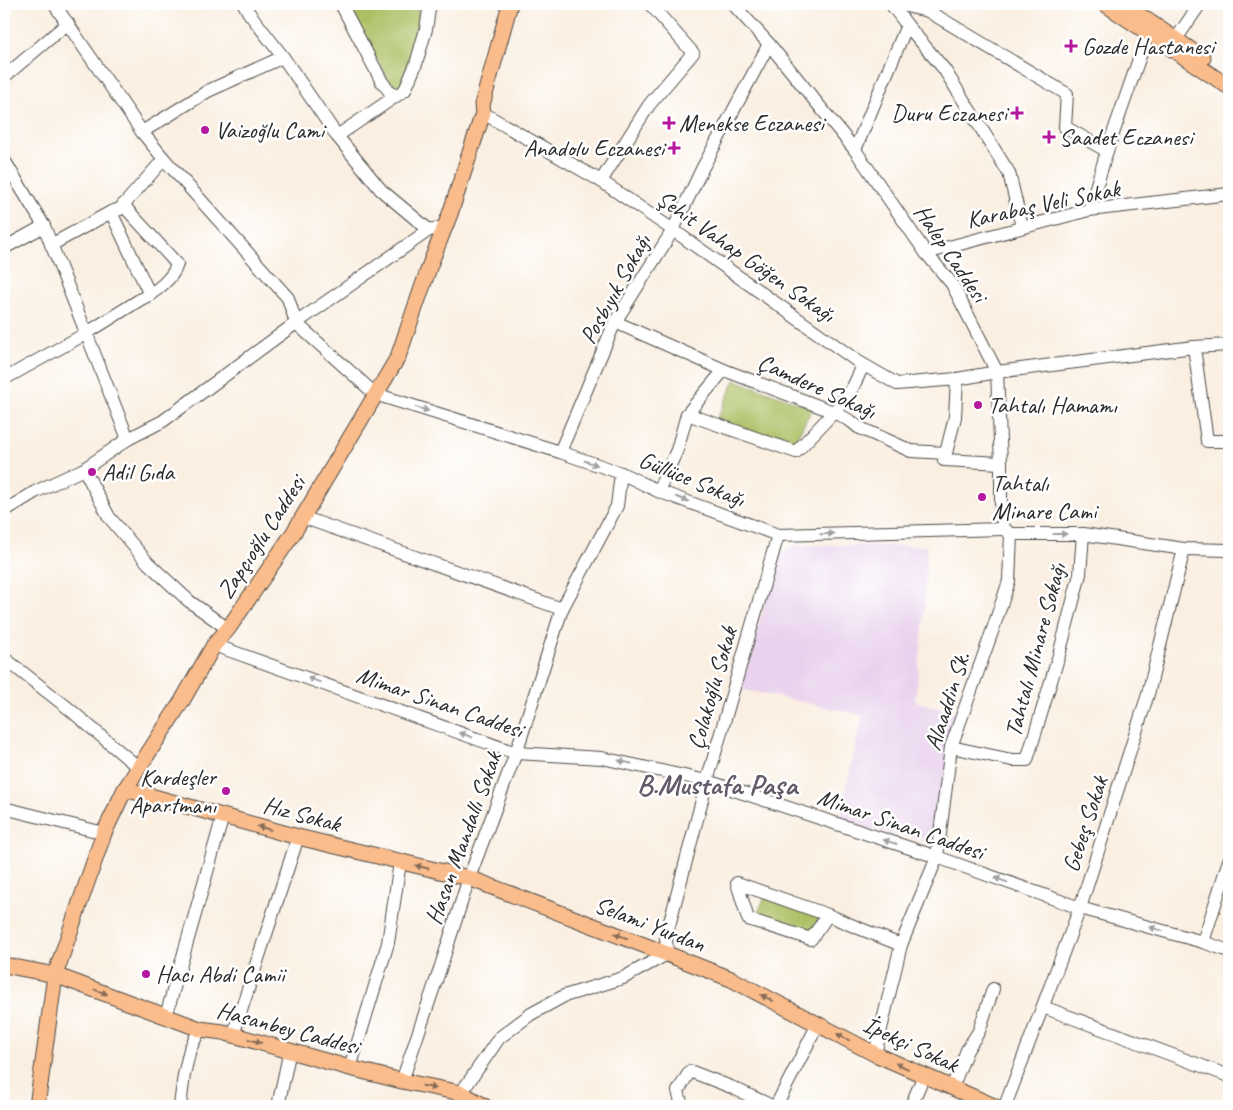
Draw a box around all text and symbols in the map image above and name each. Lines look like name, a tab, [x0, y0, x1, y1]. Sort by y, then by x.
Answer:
place label: Gozde Hastanesi	[1082, 31, 1218, 61]
marker: Gozde Hastanesi	[1064, 39, 1078, 53]
place label: Duru Eczanesi	[891, 98, 1010, 128]
marker: Duru Eczanesi	[1011, 107, 1023, 119]
place label: Menekse Eczanesi	[679, 108, 827, 138]
place label: Vaizoğlu Cami	[215, 115, 327, 145]
marker: Menekse Eczanesi	[663, 117, 675, 129]
place label: Saadet Eczanesi	[1059, 122, 1196, 152]
marker: Vaizoğlu Cami	[199, 124, 211, 136]
marker: Saadet Eczanesi	[1043, 131, 1055, 143]
place label: Anadolu Eczanesi	[524, 133, 668, 163]
marker: Anadolu Eczanesi	[668, 142, 680, 154]
street label: Karabaş Veli Sokak	[964, 173, 1124, 235]
street label: Şehit Vahap Göğen Sokağı	[651, 183, 842, 330]
street label: Halep Caddesi	[907, 198, 996, 310]
street label: Posbıyık Sokağı	[573, 228, 658, 349]
street label: Çamdere Sokağı	[753, 347, 882, 426]
place label: Tahtalı Hamamı	[988, 390, 1118, 420]
marker: Tahtalı Hamamı	[972, 399, 984, 411]
one-way arrow	[414, 405, 429, 413]
street label: Güllüce Sokağı	[635, 444, 751, 514]
place label: Adil Gıda	[102, 457, 175, 487]
one-way arrow	[583, 459, 598, 467]
marker: Adil Gıda	[86, 466, 98, 478]
street label: Zapçıoğlu Caddesi	[210, 468, 313, 604]
place label: Tahtalı Minare Cami	[992, 468, 1099, 526]
marker: Tahtalı Minare Cami	[976, 491, 988, 503]
one-way arrow	[674, 496, 689, 503]
one-way arrow	[819, 529, 835, 537]
one-way arrow	[1052, 530, 1068, 538]
street label: Tahtalı Minare Sokağı	[997, 559, 1073, 740]
street label: Çolakoğlu Sokak	[680, 621, 744, 753]
street label: Alaaddin Sk.	[917, 648, 977, 754]
street label: Mimar Sinan Caddesi	[353, 659, 530, 745]
one-way arrow	[306, 676, 321, 684]
one-way arrow	[459, 731, 474, 738]
street label: Hasan Mandallı Sokak	[418, 745, 509, 929]
one-way arrow	[618, 758, 633, 766]
place label: Kardeşler Apartmanı	[129, 762, 218, 820]
district label: B.Mustafa Paşa	[637, 766, 799, 803]
street label: Gebeş Sokak	[1055, 770, 1115, 876]
street label: Mimar Sinan Caddesi	[814, 781, 991, 867]
marker: Kardeşler Apartmanı	[220, 785, 232, 797]
street label: Hız Sokak	[260, 789, 346, 839]
one-way arrow	[257, 823, 272, 831]
one-way arrow	[883, 837, 898, 845]
one-way arrow	[414, 863, 429, 871]
one-way arrow	[994, 876, 1009, 883]
street label: Selami Yurdan	[591, 889, 710, 959]
one-way arrow	[1149, 925, 1164, 933]
one-way arrow	[613, 932, 628, 940]
place label: Hacı Abdi Camii	[156, 959, 287, 989]
marker: Hacı Abdi Camii	[140, 968, 152, 980]
one-way arrow	[94, 988, 109, 996]
one-way arrow	[759, 994, 774, 1002]
street label: Hasanbey Caddesi	[214, 995, 366, 1062]
street label: İpekçi Sokak	[859, 1009, 965, 1080]
one-way arrow	[836, 1033, 850, 1041]
one-way arrow	[248, 1037, 263, 1045]
one-way arrow	[895, 1061, 909, 1069]
one-way arrow	[422, 1083, 437, 1091]

